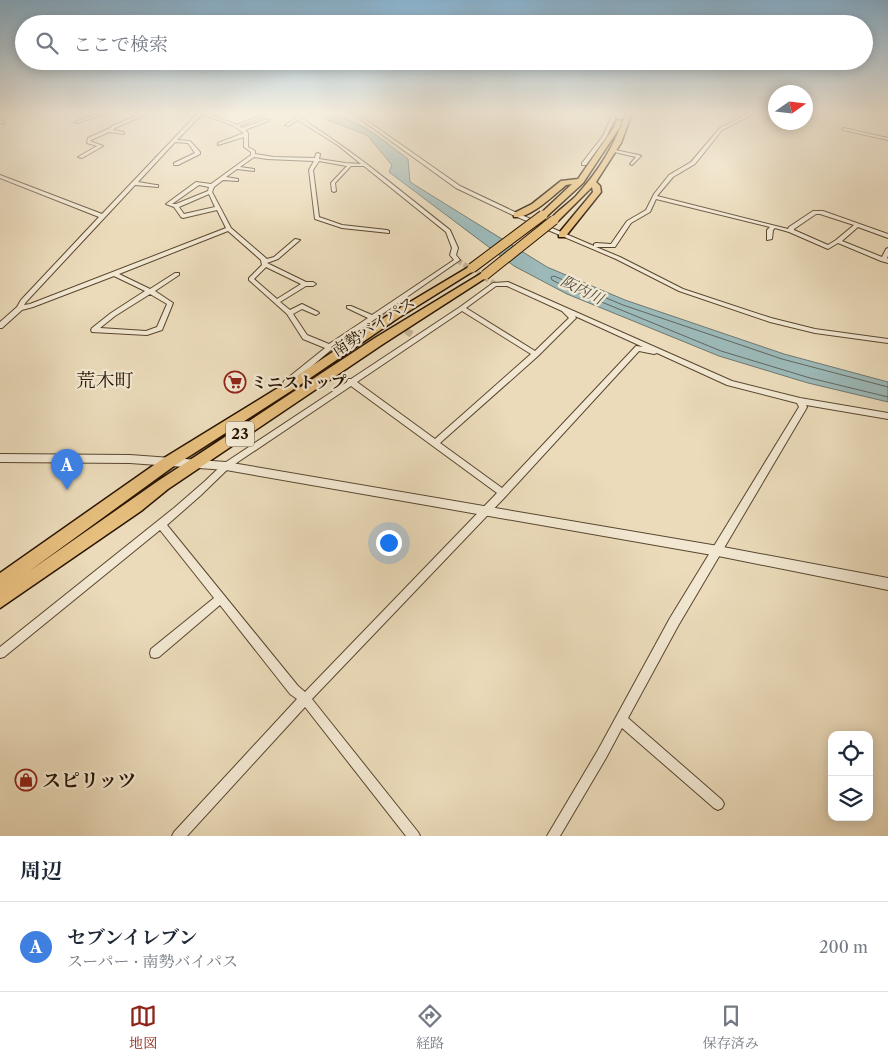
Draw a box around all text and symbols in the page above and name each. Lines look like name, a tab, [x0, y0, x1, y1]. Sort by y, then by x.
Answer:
search box	[15, 15, 873, 70]
icon: search	[33, 29, 61, 57]
text: ここで検索	[73, 33, 168, 56]
north arrow	[768, 85, 813, 130]
water label: 阪内川	[558, 271, 608, 309]
street label: 南勢バイパス	[327, 292, 419, 360]
district label: 荒木町	[76, 369, 134, 392]
supermarket icon: ミニストップ	[223, 370, 247, 394]
place label: ミニストップ	[251, 372, 347, 392]
road number: 23	[226, 422, 254, 446]
pin: A	[51, 449, 83, 490]
your location	[376, 530, 402, 556]
map controls	[828, 731, 873, 821]
button: locate	[828, 731, 873, 776]
shop icon: スピリッツ	[14, 768, 38, 792]
place label: スピリッツ	[42, 769, 136, 792]
button: layers	[828, 776, 873, 821]
text: 周辺	[20, 858, 62, 883]
text: セブンイレブン	[67, 926, 198, 949]
text: A	[30, 937, 42, 957]
text: 200 m	[819, 937, 868, 957]
text: スーパー · 南勢バイパス	[67, 951, 238, 971]
tab: 地図	[129, 1002, 157, 1052]
tab: 経路	[416, 1002, 444, 1052]
tab: 保存済み	[703, 1002, 759, 1052]

